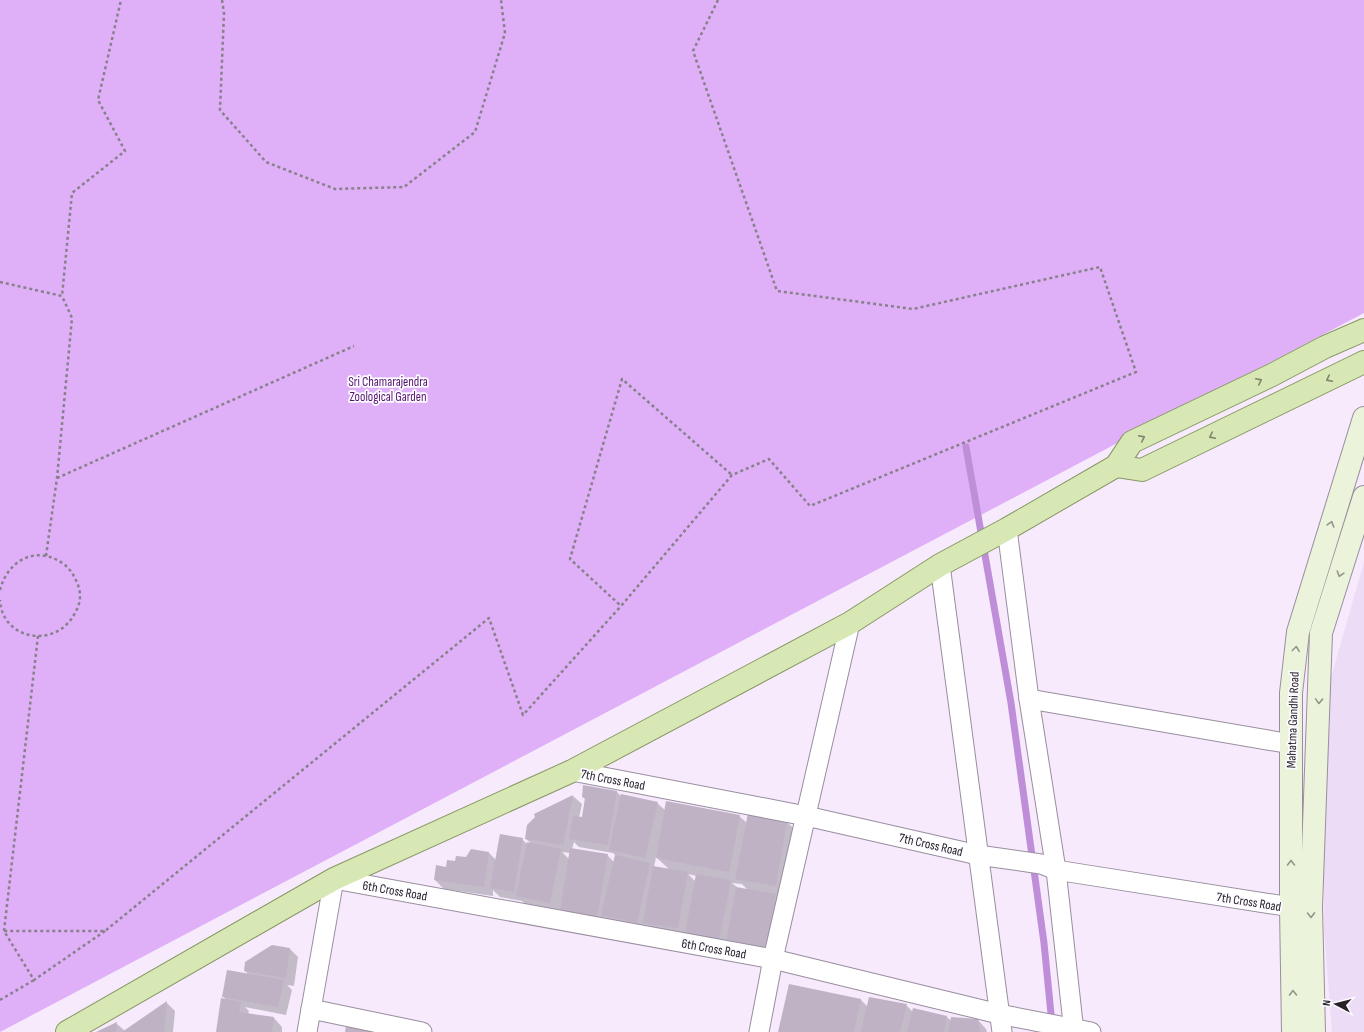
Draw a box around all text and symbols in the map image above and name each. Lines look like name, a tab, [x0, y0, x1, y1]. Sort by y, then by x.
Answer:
park label: Sri Chamarajendra Zoological Garden	[348, 374, 428, 405]
one-way arrow	[1326, 374, 1333, 382]
one-way arrow	[1255, 378, 1262, 386]
one-way arrow	[1209, 431, 1216, 439]
one-way arrow	[1137, 435, 1145, 443]
one-way arrow	[1326, 521, 1335, 528]
one-way arrow	[1336, 570, 1345, 577]
one-way arrow	[1291, 646, 1300, 652]
street label: Mahatma Gandhi Road	[1283, 671, 1303, 769]
one-way arrow	[1314, 698, 1323, 704]
street label: 7th Cross Road	[579, 766, 646, 794]
street label: 7th Cross Road	[897, 830, 964, 860]
one-way arrow	[1287, 860, 1295, 866]
street label: 6th Cross Road	[361, 877, 428, 905]
street label: 7th Cross Road	[1215, 889, 1282, 915]
one-way arrow	[1307, 912, 1316, 918]
street label: 6th Cross Road	[680, 935, 747, 963]
north arrow	[1316, 984, 1356, 1024]
one-way arrow	[1288, 990, 1297, 996]
text: N	[1320, 999, 1333, 1007]

